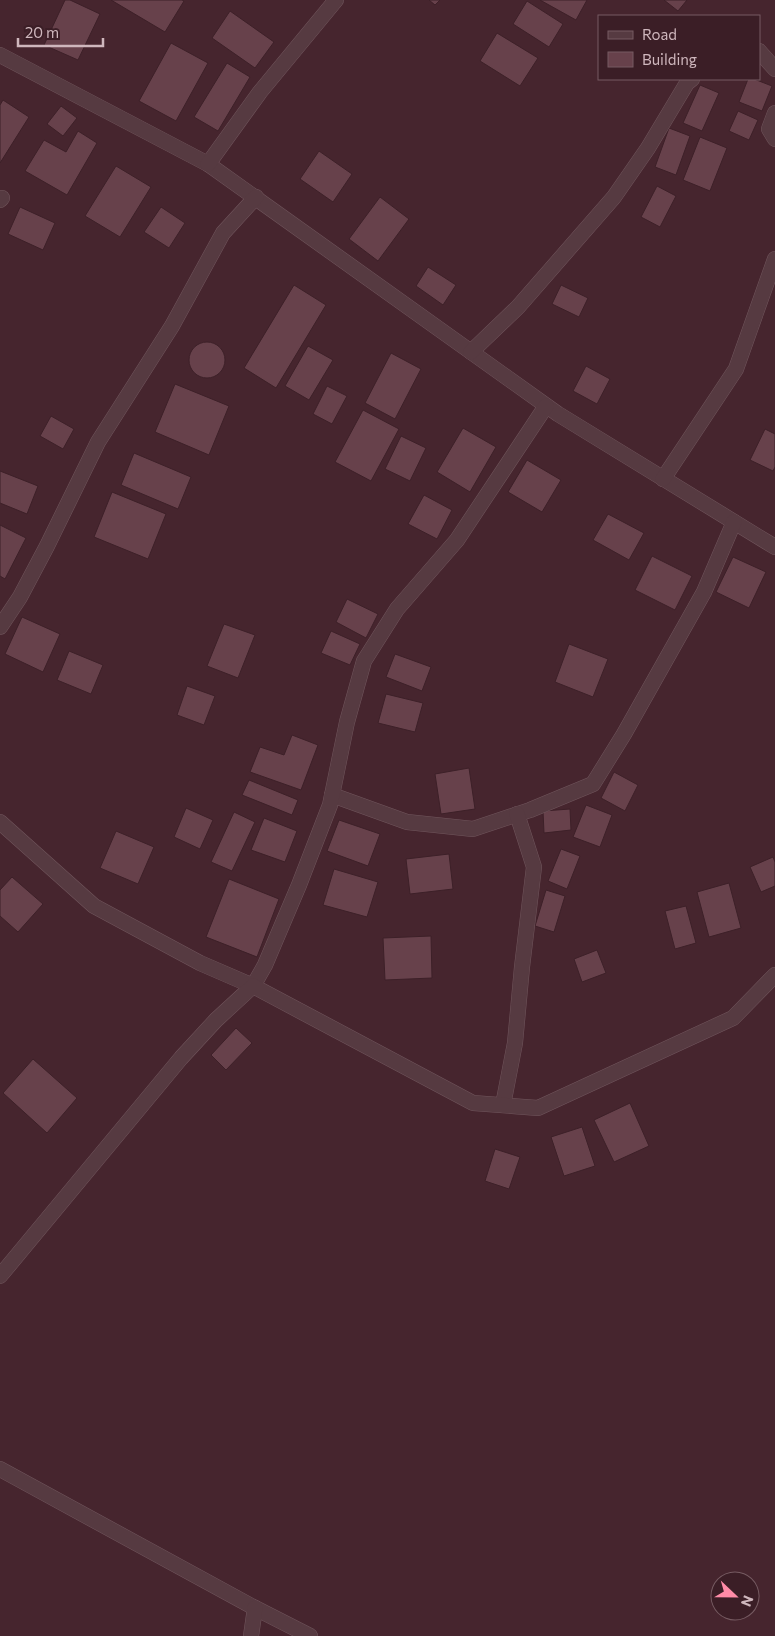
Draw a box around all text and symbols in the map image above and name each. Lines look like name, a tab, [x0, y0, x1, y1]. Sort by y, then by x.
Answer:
scale bar	[18, 15, 102, 47]
legend	[598, 15, 760, 80]
text: 20 m	[25, 23, 59, 41]
text: Road	[642, 25, 677, 43]
text: Building	[642, 50, 697, 68]
north arrow	[710, 1571, 760, 1621]
text: N	[738, 1593, 757, 1609]

